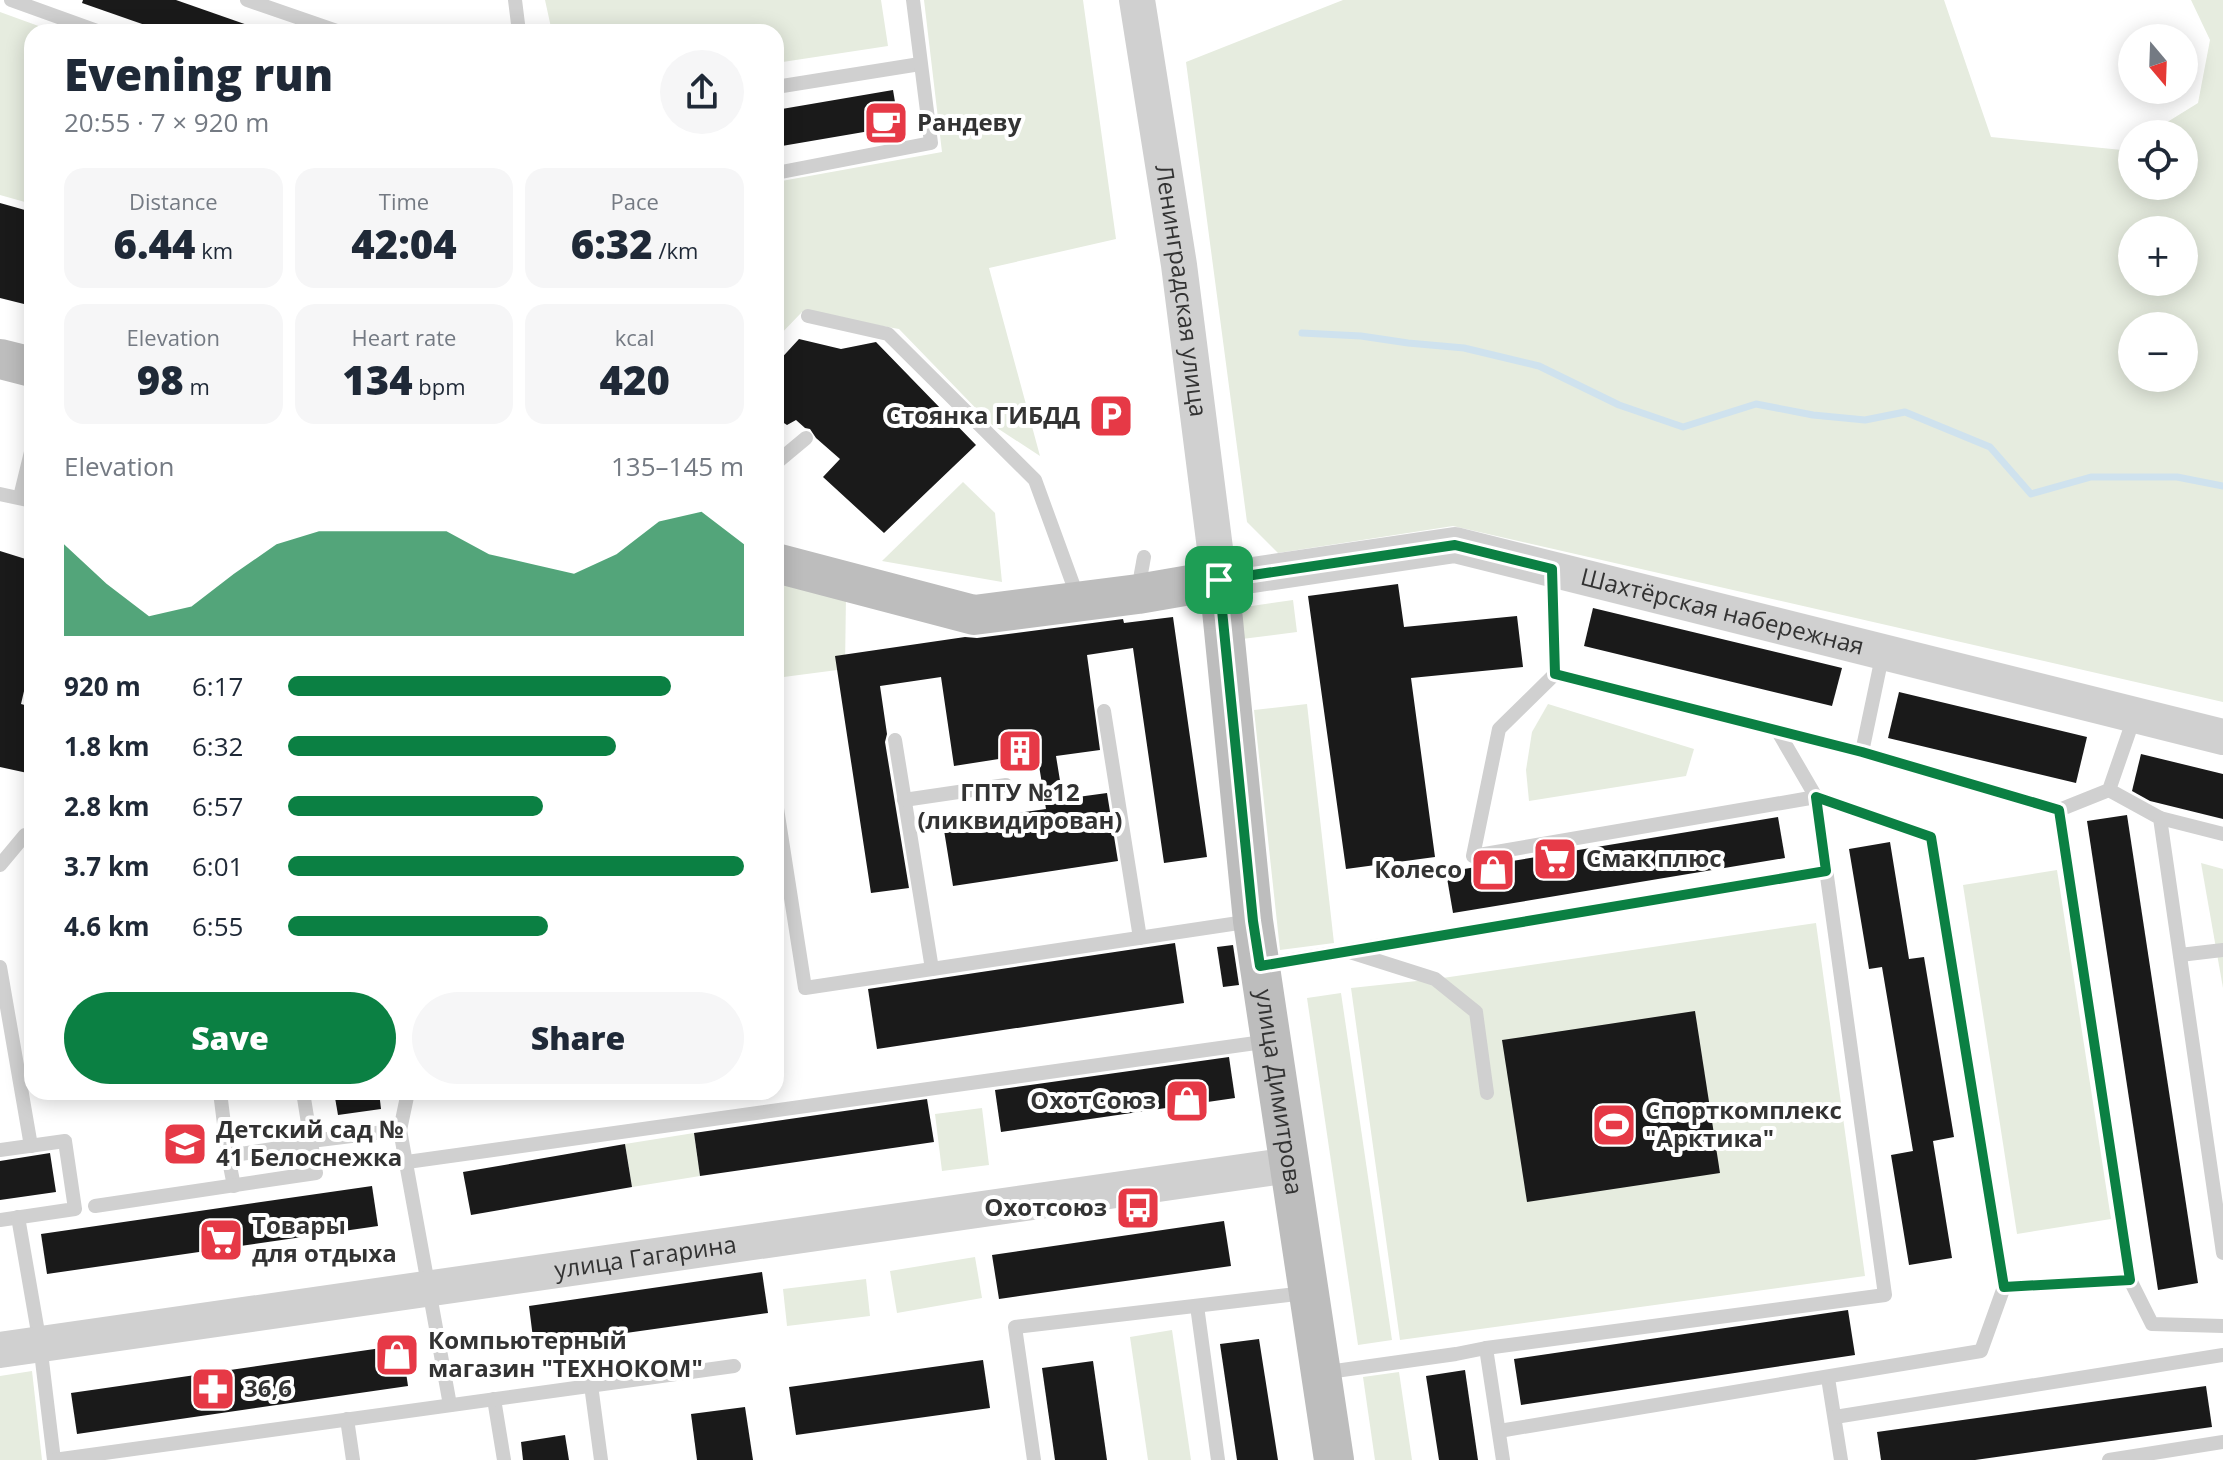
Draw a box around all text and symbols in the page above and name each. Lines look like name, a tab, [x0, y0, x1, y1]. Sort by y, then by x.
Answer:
north arrow	[2118, 24, 2198, 104]
map controls	[2118, 24, 2198, 392]
text: Evening run	[64, 44, 333, 104]
button: share	[660, 50, 744, 134]
cafe icon: Рандеву	[862, 99, 910, 147]
text: 20:55 · 7 × 920 m	[64, 104, 269, 140]
place label: Рандеву	[917, 105, 1022, 138]
button: locate	[2118, 120, 2198, 200]
street label: Ленинградская улица	[1148, 162, 1216, 419]
text: Distance	[129, 186, 218, 216]
text: Time	[379, 186, 429, 216]
text: Pace	[610, 186, 659, 216]
text: 6.44	[114, 216, 195, 271]
text: 42:04	[351, 216, 457, 271]
text: 6:32	[571, 216, 653, 271]
button: +	[2118, 216, 2198, 296]
text: km	[195, 235, 233, 265]
text: /km	[653, 235, 698, 265]
button: −	[2118, 312, 2198, 392]
text: Elevation	[127, 322, 220, 352]
text: Heart rate	[352, 322, 456, 352]
text: kcal	[615, 322, 655, 352]
text: 98	[137, 352, 184, 407]
text: 134	[342, 352, 413, 407]
text: 420	[600, 352, 670, 407]
text: m	[184, 371, 210, 401]
text: bpm	[413, 371, 466, 401]
parking icon: Стоянка ГИБДД	[1087, 392, 1135, 440]
place label: Стоянка ГИБДД	[886, 398, 1080, 431]
text: Elevation	[64, 448, 174, 484]
text: 135–145 m	[611, 448, 744, 484]
pin	[1185, 546, 1253, 614]
icon: arrive	[1197, 558, 1241, 602]
street label: Шахтёрская набережная	[1578, 559, 1868, 662]
text: 920 m	[64, 668, 141, 704]
text: 6:17	[192, 668, 243, 704]
building icon: ГПТУ №12 (ликвидирован)	[996, 727, 1044, 775]
text: 1.8 km	[64, 728, 150, 764]
text: 6:32	[192, 728, 243, 764]
place label: ГПТУ №12 (ликвидирован)	[917, 775, 1123, 836]
text: 2.8 km	[64, 788, 150, 824]
text: 6:57	[192, 788, 243, 824]
supermarket icon: Смак плюс	[1531, 835, 1579, 883]
place label: Смак плюс	[1586, 841, 1722, 874]
shop icon: Колесо	[1469, 846, 1517, 894]
text: 3.7 km	[64, 848, 150, 884]
text: 6:01	[192, 848, 243, 884]
place label: Колесо	[1374, 852, 1462, 885]
text: 4.6 km	[64, 908, 150, 944]
text: 6:55	[192, 908, 243, 944]
street label: улица Димитрова	[1248, 987, 1312, 1197]
button: Save	[64, 992, 396, 1084]
button: Share	[412, 992, 744, 1084]
shop icon: ОхотСоюз	[1163, 1077, 1211, 1125]
place label: ОхотСоюз	[1030, 1083, 1156, 1116]
place label: Спорткомплекс "Арктика"	[1645, 1093, 1842, 1154]
sports icon: Спорткомплекс "Арктика"	[1590, 1101, 1638, 1149]
place label: Детский сад № 41 Белоснежка	[216, 1112, 404, 1173]
school or university icon: Детский сад № 41 Белоснежка	[161, 1120, 209, 1168]
bus stop icon: Охотсоюз	[1114, 1184, 1162, 1232]
place label: Охотсоюз	[984, 1190, 1107, 1223]
place label: Товары для отдыха	[252, 1208, 397, 1269]
supermarket icon: Товары для отдыха	[197, 1216, 245, 1264]
street label: улица Гагарина	[552, 1227, 738, 1285]
place label: Компьютерный магазин "ТЕХНОКОМ"	[428, 1323, 703, 1384]
shop icon: Компьютерный магазин "ТЕХНОКОМ"	[373, 1331, 421, 1379]
pharmacy icon: 36,6	[189, 1365, 237, 1413]
place label: 36,6	[244, 1371, 292, 1404]

